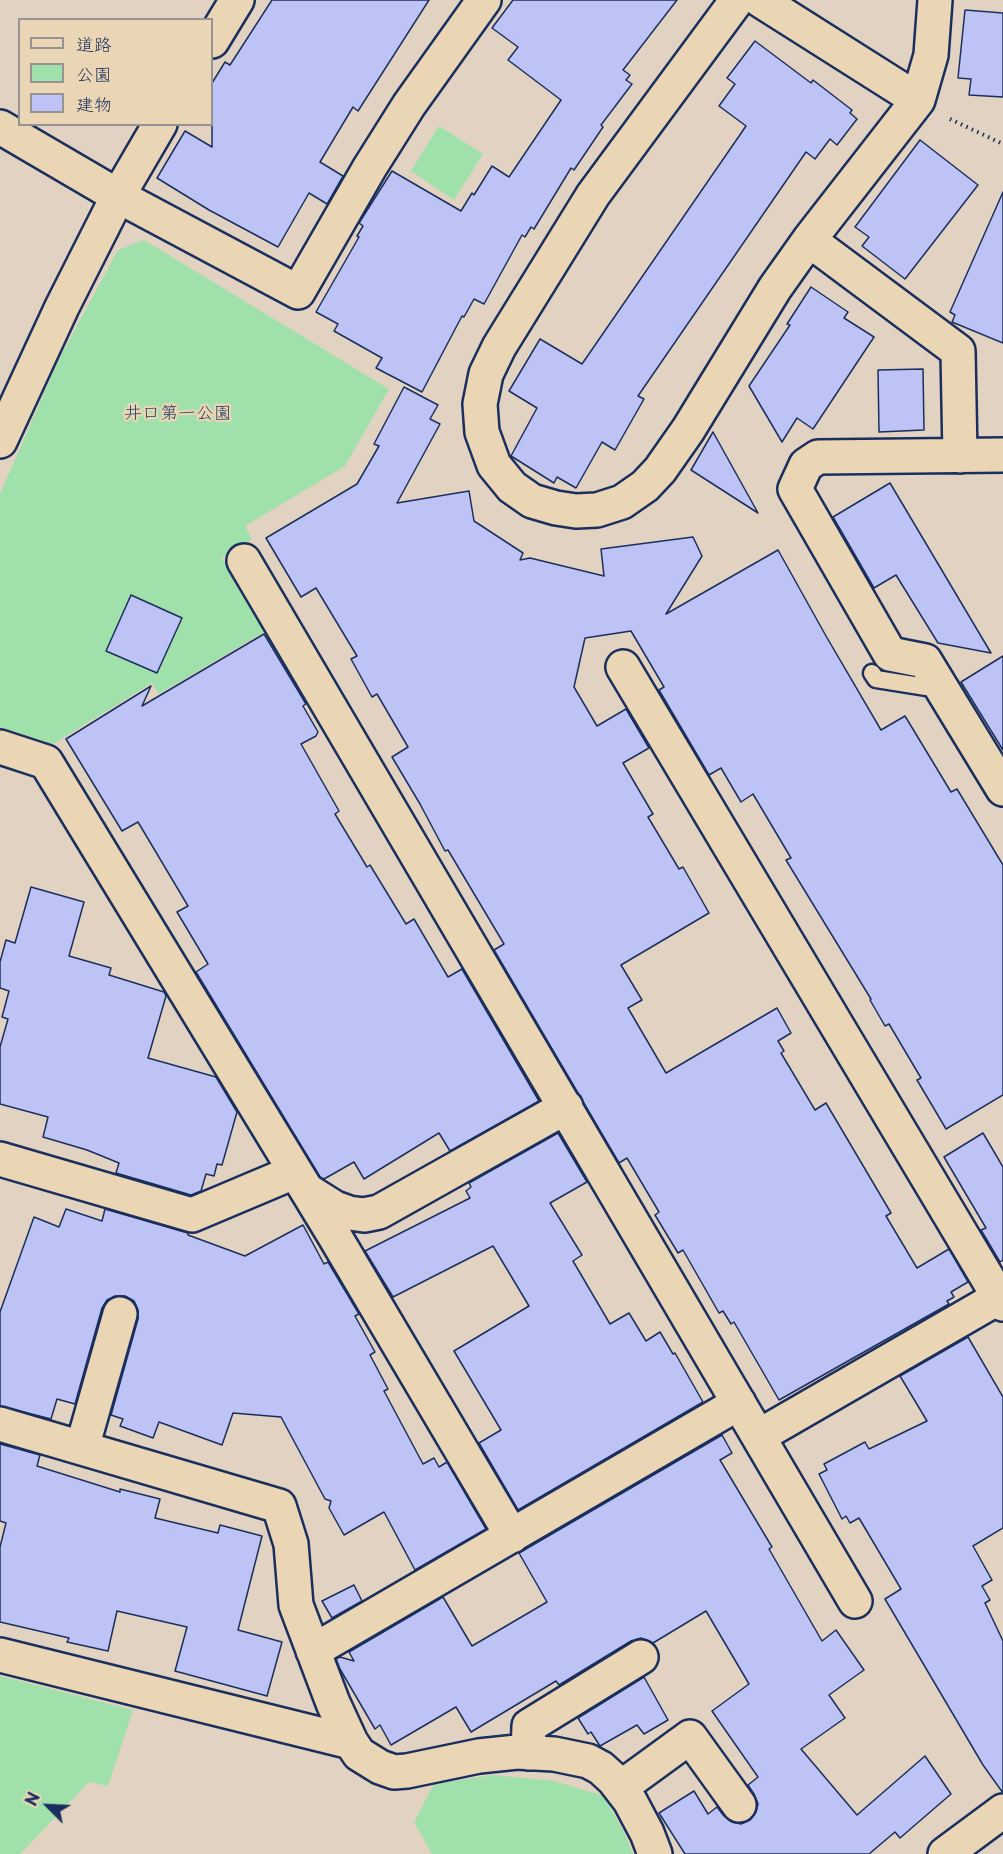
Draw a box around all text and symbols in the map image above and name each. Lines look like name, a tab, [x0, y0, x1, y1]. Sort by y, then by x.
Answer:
legend	[18, 18, 213, 126]
text: 道路	[76, 30, 112, 57]
text: 公園	[76, 60, 112, 87]
text: 建物	[76, 90, 112, 117]
park label: 井口第一公園	[124, 403, 232, 425]
north arrow	[18, 1776, 78, 1836]
text: N	[18, 1788, 45, 1809]

